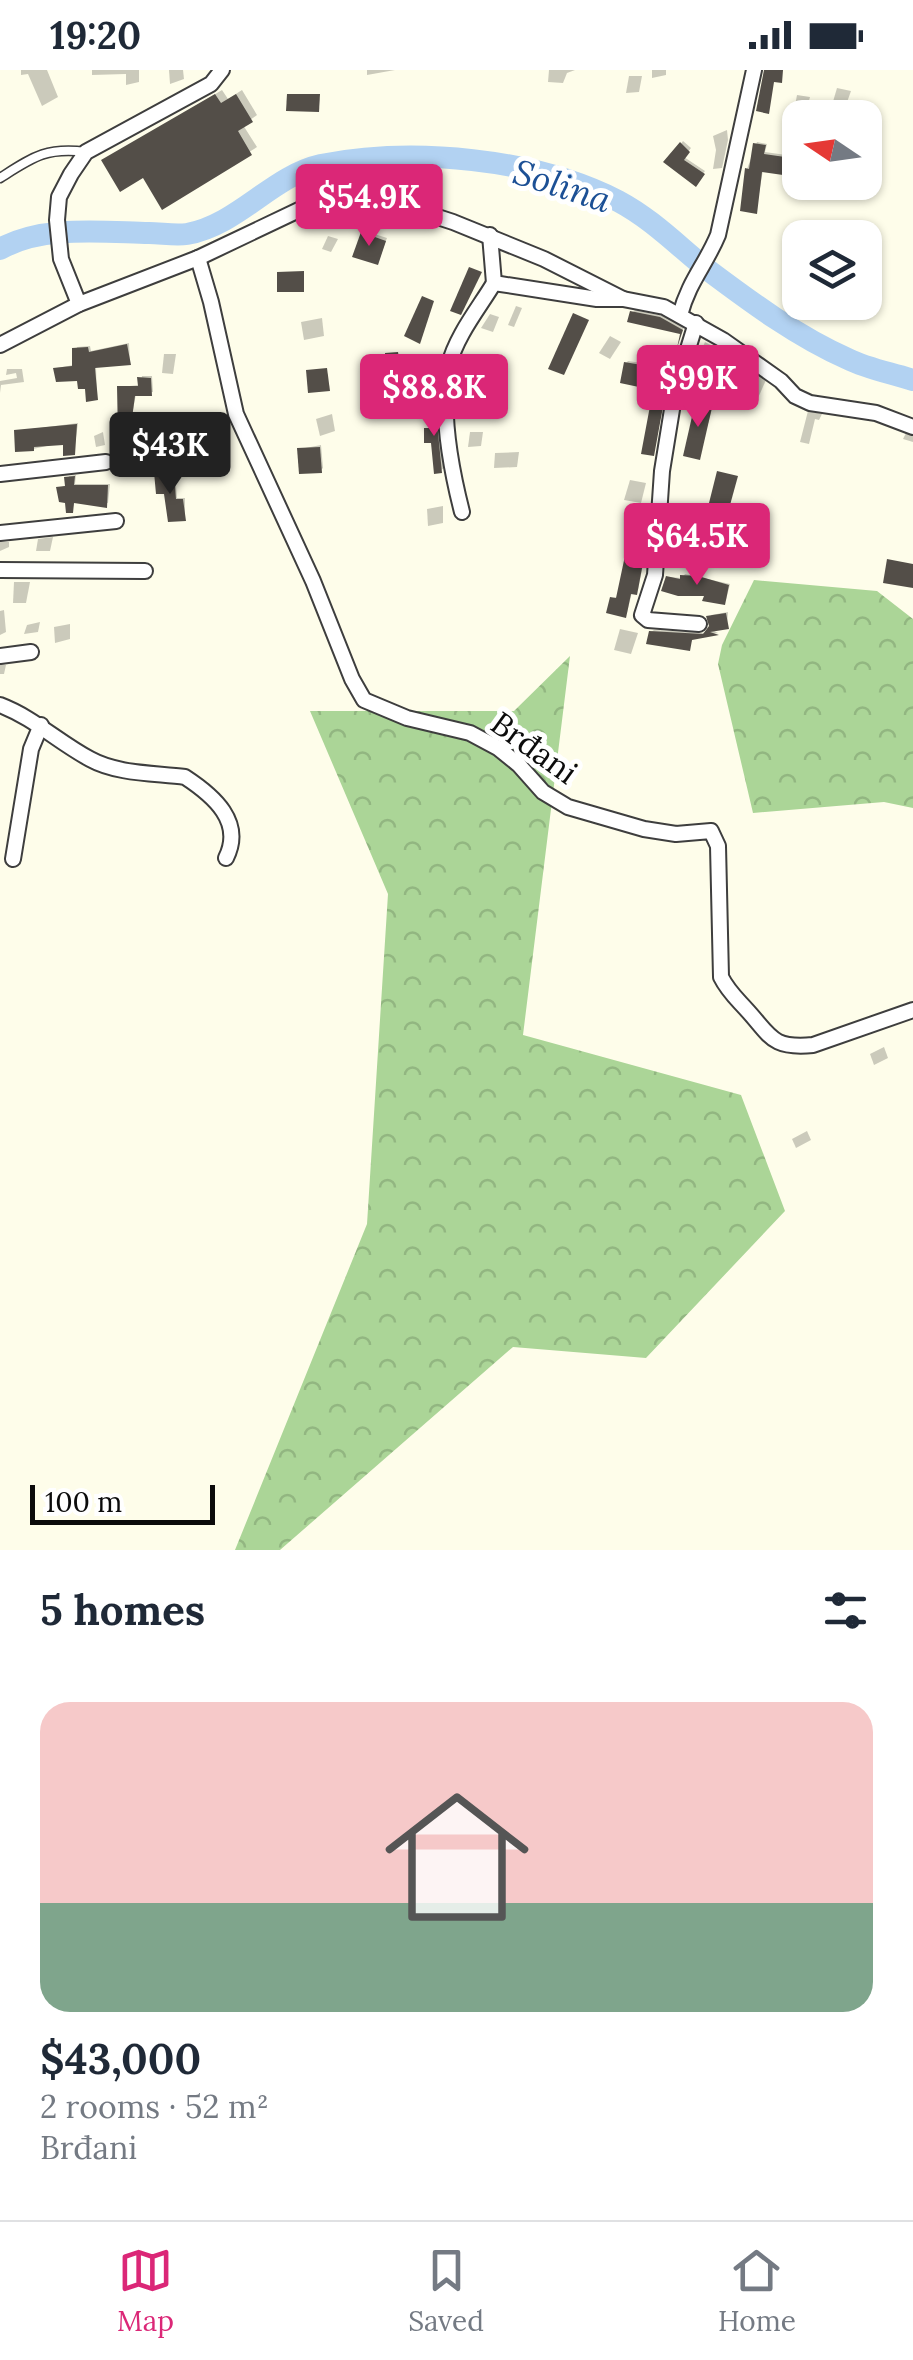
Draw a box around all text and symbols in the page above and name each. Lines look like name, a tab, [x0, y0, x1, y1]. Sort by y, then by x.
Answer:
text: 19:20	[50, 11, 141, 59]
north arrow	[782, 100, 882, 200]
map controls	[782, 100, 882, 320]
water label: Solina	[508, 149, 617, 223]
pin: $54.9K	[288, 164, 450, 249]
text: $54.9K	[318, 176, 420, 217]
button: layers	[782, 220, 882, 320]
pin: $99K	[639, 345, 757, 430]
pin: $88.8K	[353, 354, 515, 439]
text: $99K	[659, 357, 737, 398]
text: $88.8K	[382, 366, 486, 407]
pin: $43K	[111, 412, 229, 497]
text: $43K	[131, 424, 209, 465]
pin: $64.5K	[616, 503, 778, 588]
text: $64.5K	[646, 515, 748, 556]
street label: Brđani	[483, 702, 586, 793]
scale bar	[30, 1480, 215, 1524]
text: 100 m	[45, 1484, 122, 1520]
text: 5 homes	[40, 1583, 205, 1637]
icon: filters	[818, 1583, 873, 1638]
icon: home	[367, 1767, 547, 1947]
text: $43,000	[40, 2032, 201, 2086]
text: 2 rooms · 52 m²	[40, 2086, 269, 2127]
text: Brđani	[40, 2127, 137, 2168]
tab: Map	[117, 2243, 174, 2339]
tab: Saved	[408, 2243, 484, 2339]
tab: Home	[718, 2243, 796, 2339]

